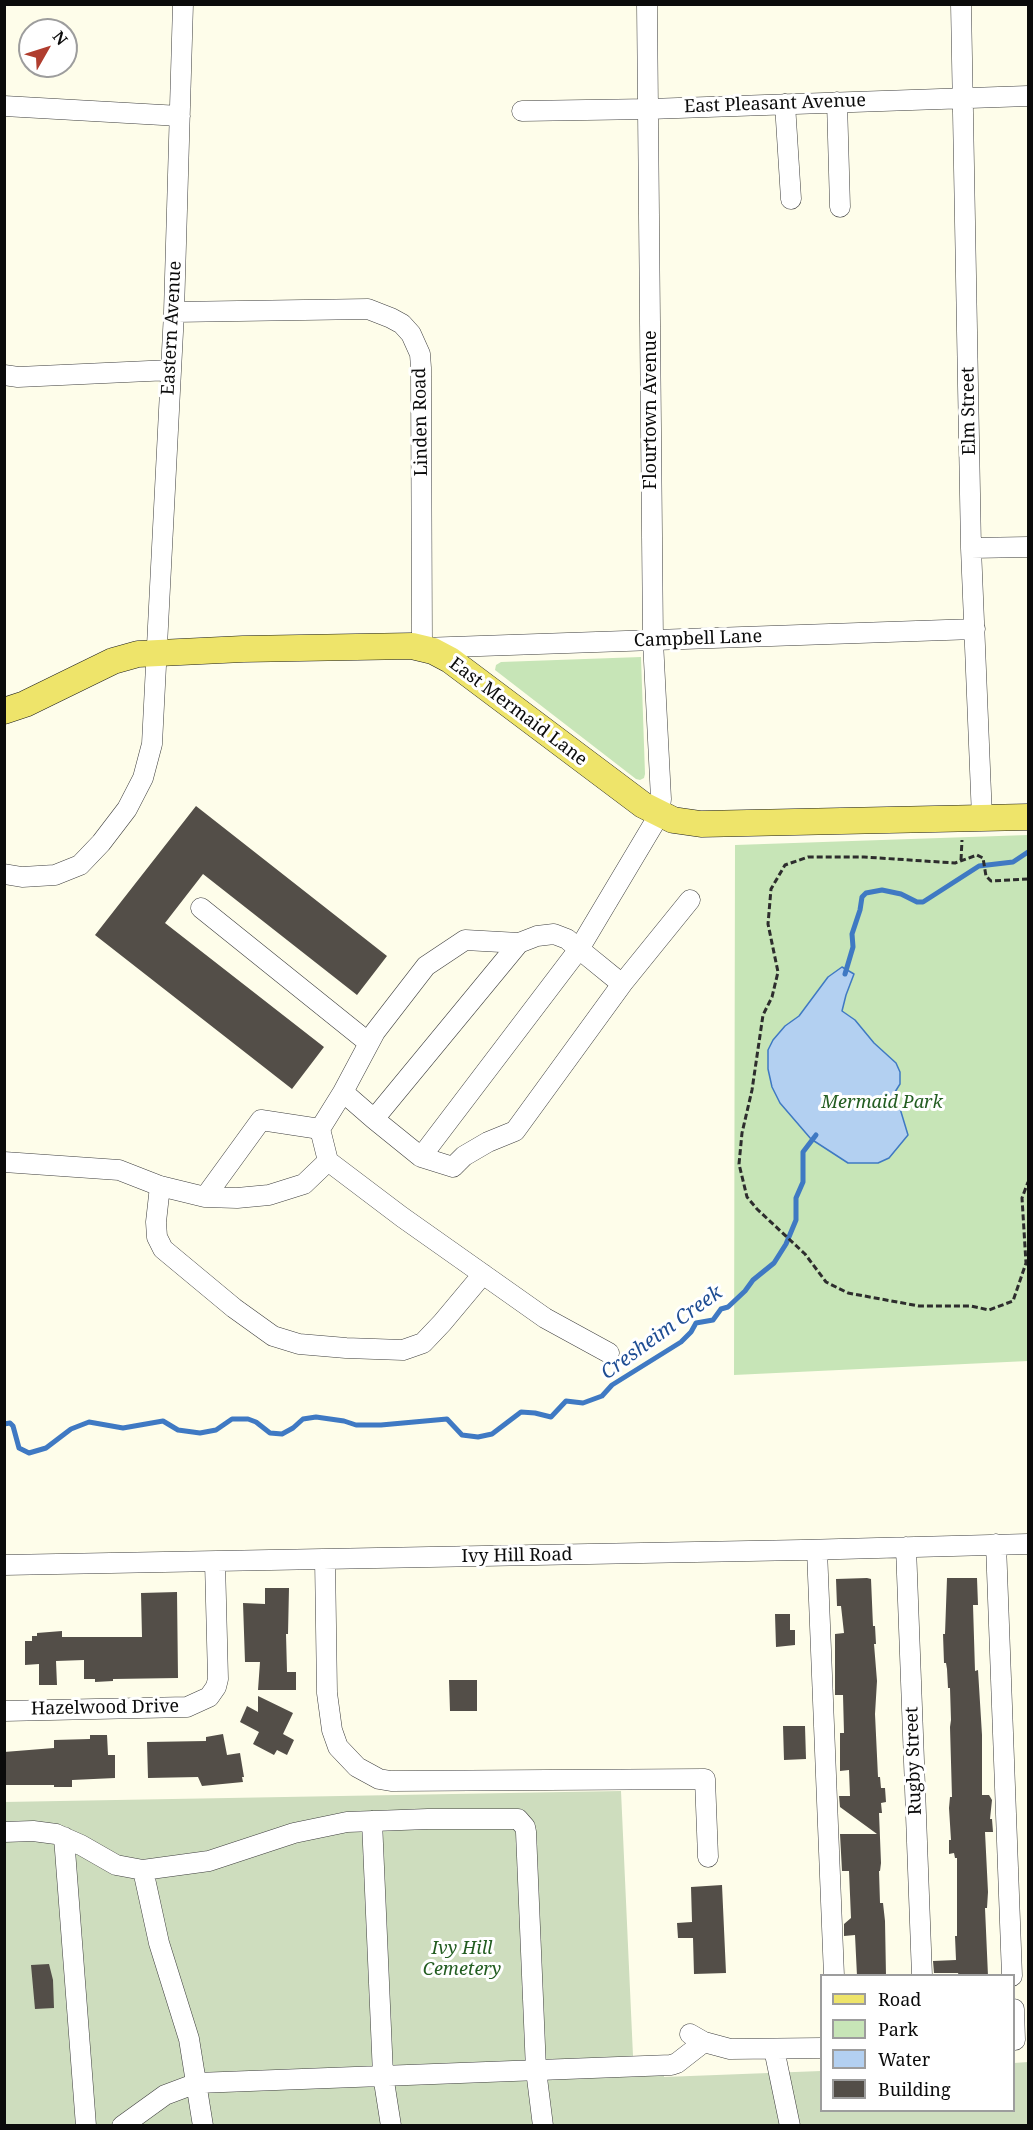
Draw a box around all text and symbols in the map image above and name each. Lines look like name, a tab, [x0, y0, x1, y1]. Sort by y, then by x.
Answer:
north arrow	[18, 18, 78, 78]
text: N	[48, 26, 73, 50]
street label: East Pleasant Avenue	[684, 90, 866, 118]
street label: Eastern Avenue	[158, 260, 186, 396]
street label: Flourtown Avenue	[640, 330, 662, 490]
street label: Elm Street	[957, 366, 981, 456]
street label: Linden Road	[409, 367, 433, 477]
street label: Campbell Lane	[633, 626, 763, 652]
street label: East Mermaid Lane	[445, 653, 591, 771]
park label: Mermaid Park	[821, 1092, 943, 1114]
water label: Cresheim Creek	[597, 1281, 727, 1385]
street label: Ivy Hill Road	[461, 1544, 573, 1568]
street label: Hazelwood Drive	[31, 1696, 179, 1720]
street label: Rugby Street	[901, 1706, 927, 1816]
park label: Ivy Hill Cemetery	[423, 1938, 501, 1980]
legend	[820, 1974, 1015, 2112]
text: Road	[878, 1987, 921, 2011]
text: Park	[878, 2017, 918, 2041]
text: Water	[878, 2047, 930, 2071]
text: Building	[878, 2077, 951, 2101]

